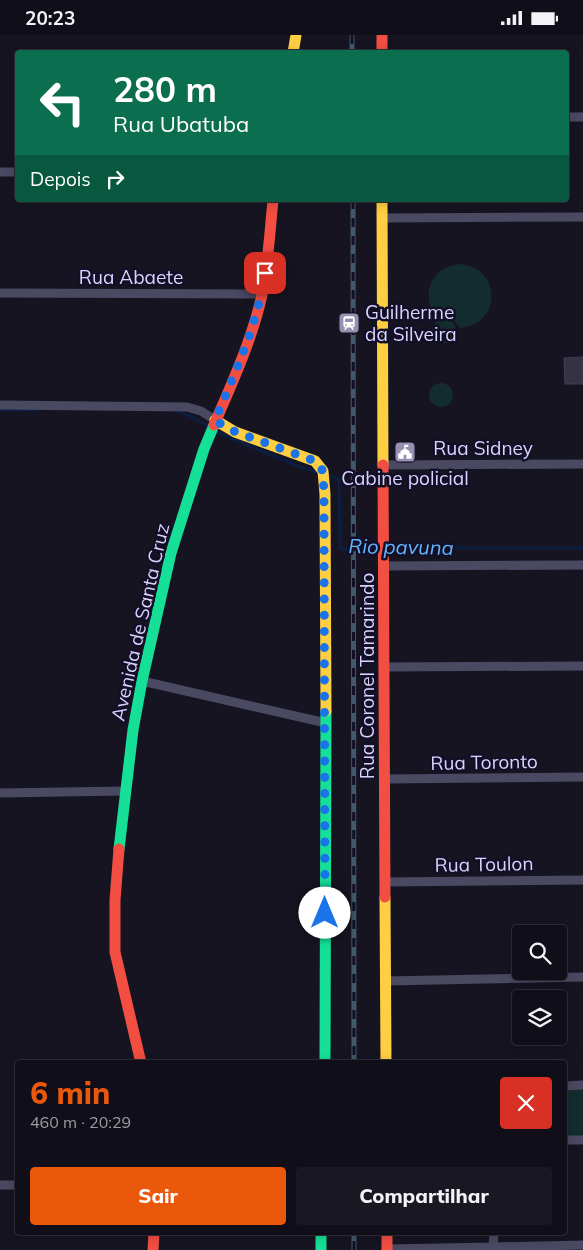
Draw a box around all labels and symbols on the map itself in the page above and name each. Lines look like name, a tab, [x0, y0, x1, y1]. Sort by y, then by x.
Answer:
pin	[244, 252, 286, 294]
street label: Rua Abaete	[79, 265, 183, 289]
place label: Guilherme da Silveira	[365, 300, 457, 346]
station icon: Guilherme da Silveira	[337, 311, 361, 335]
street label: Rua Sidney	[433, 436, 533, 460]
public building icon: Cabine policial	[393, 440, 417, 464]
place label: Cabine policial	[341, 466, 469, 490]
street label: Avenida de Santa Cruz	[106, 521, 174, 723]
water label: Rio pavuna	[348, 533, 454, 560]
street label: Rua Coronel Tamarindo	[355, 573, 379, 779]
street label: Rua Toronto	[430, 749, 538, 775]
street label: Rua Toulon	[434, 851, 534, 877]
position arrow	[298, 886, 350, 938]

